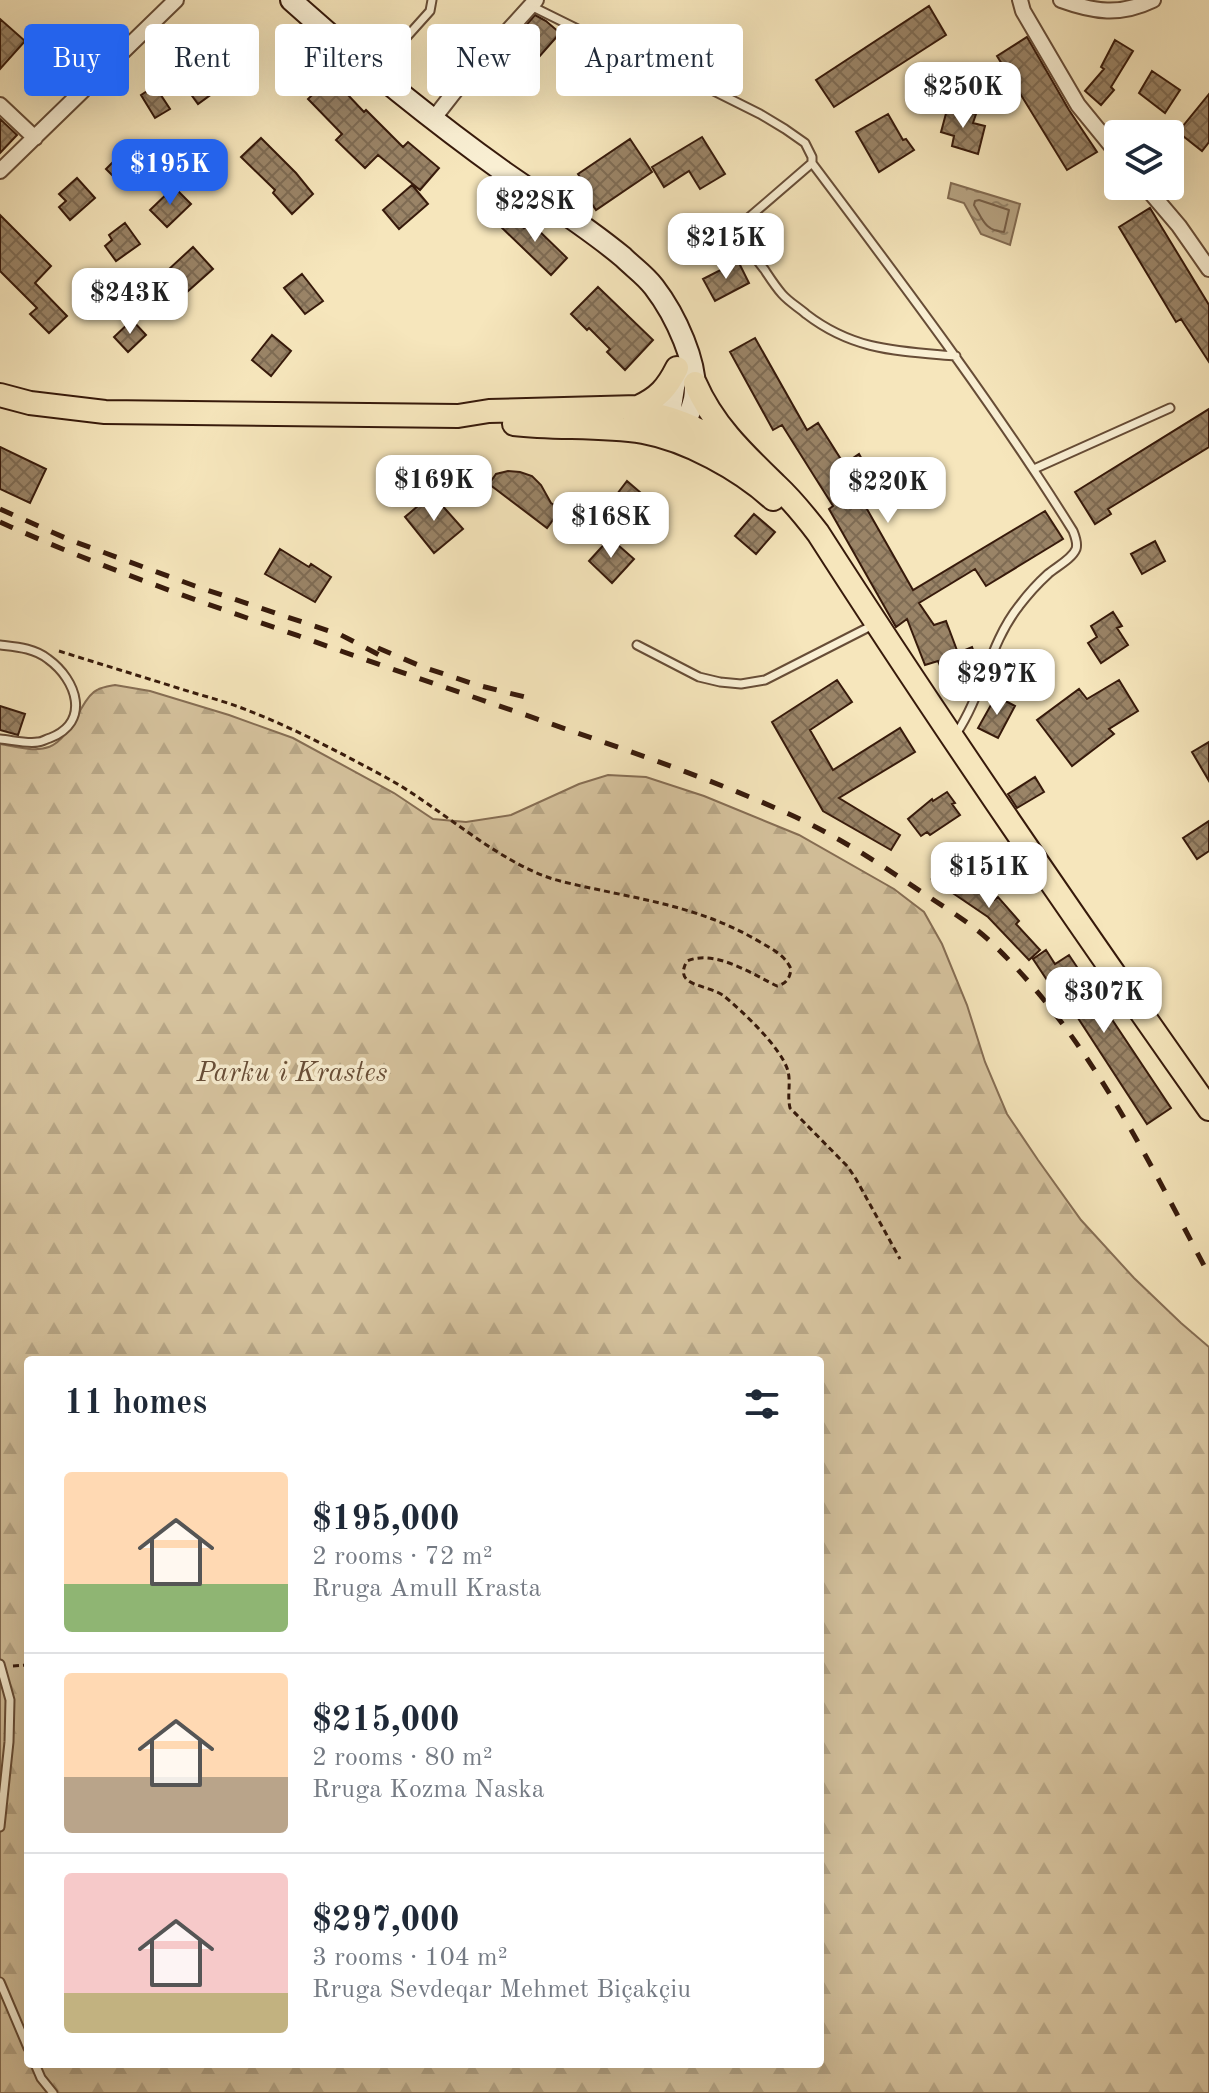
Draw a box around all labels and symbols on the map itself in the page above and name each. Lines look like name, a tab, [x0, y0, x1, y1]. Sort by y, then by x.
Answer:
pin: $250K	[907, 62, 1019, 130]
pin: $195K	[114, 139, 226, 207]
pin: $228K	[479, 176, 591, 244]
pin: $215K	[670, 213, 782, 281]
pin: $243K	[74, 268, 186, 336]
pin: $169K	[378, 455, 490, 523]
pin: $220K	[832, 457, 944, 525]
pin: $168K	[555, 492, 667, 560]
pin: $297K	[941, 649, 1053, 717]
pin: $151K	[933, 842, 1045, 910]
pin: $307K	[1048, 967, 1160, 1035]
park label: Parku i Krastes	[195, 1060, 388, 1088]

